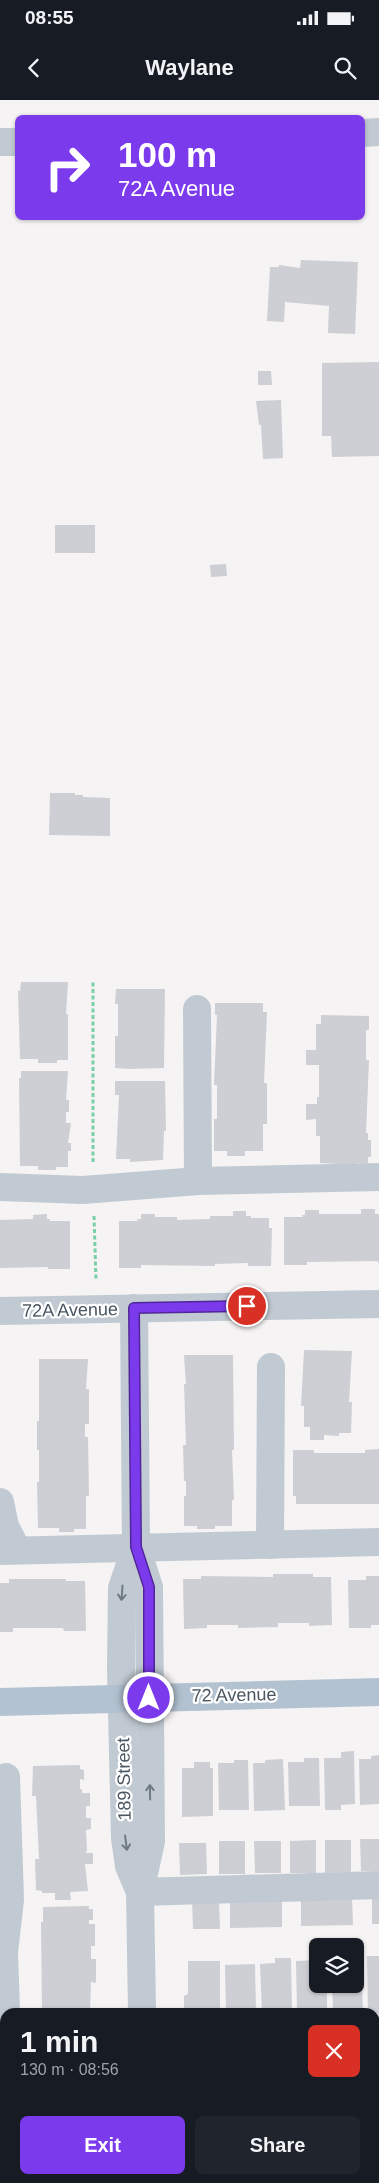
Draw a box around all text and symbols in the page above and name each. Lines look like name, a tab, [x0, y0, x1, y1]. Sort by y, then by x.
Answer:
text: 08:55	[25, 7, 74, 28]
icon: back	[20, 54, 48, 82]
icon: search	[331, 54, 359, 82]
text: Waylane	[145, 55, 234, 80]
icon: right	[35, 135, 100, 200]
text: 100 m	[118, 135, 217, 174]
text: 72A Avenue	[118, 176, 235, 201]
pin	[226, 1285, 268, 1327]
icon: arrive	[233, 1292, 261, 1320]
street label: 72A Avenue	[22, 1299, 118, 1321]
one-way arrow	[118, 1585, 127, 1601]
position arrow	[122, 1671, 174, 1723]
street label: 72 Avenue	[191, 1684, 277, 1706]
street label: 189 Street	[113, 1737, 135, 1821]
one-way arrow	[145, 1784, 155, 1800]
one-way arrow	[121, 1835, 131, 1851]
map controls	[309, 1938, 364, 1993]
button: layers	[309, 1938, 364, 1993]
text: 1 min	[20, 2025, 98, 2058]
button: close	[308, 2025, 360, 2077]
text: 130 m · 08:56	[20, 2061, 119, 2078]
button: Exit	[20, 2116, 185, 2174]
button: Share	[195, 2116, 360, 2174]

